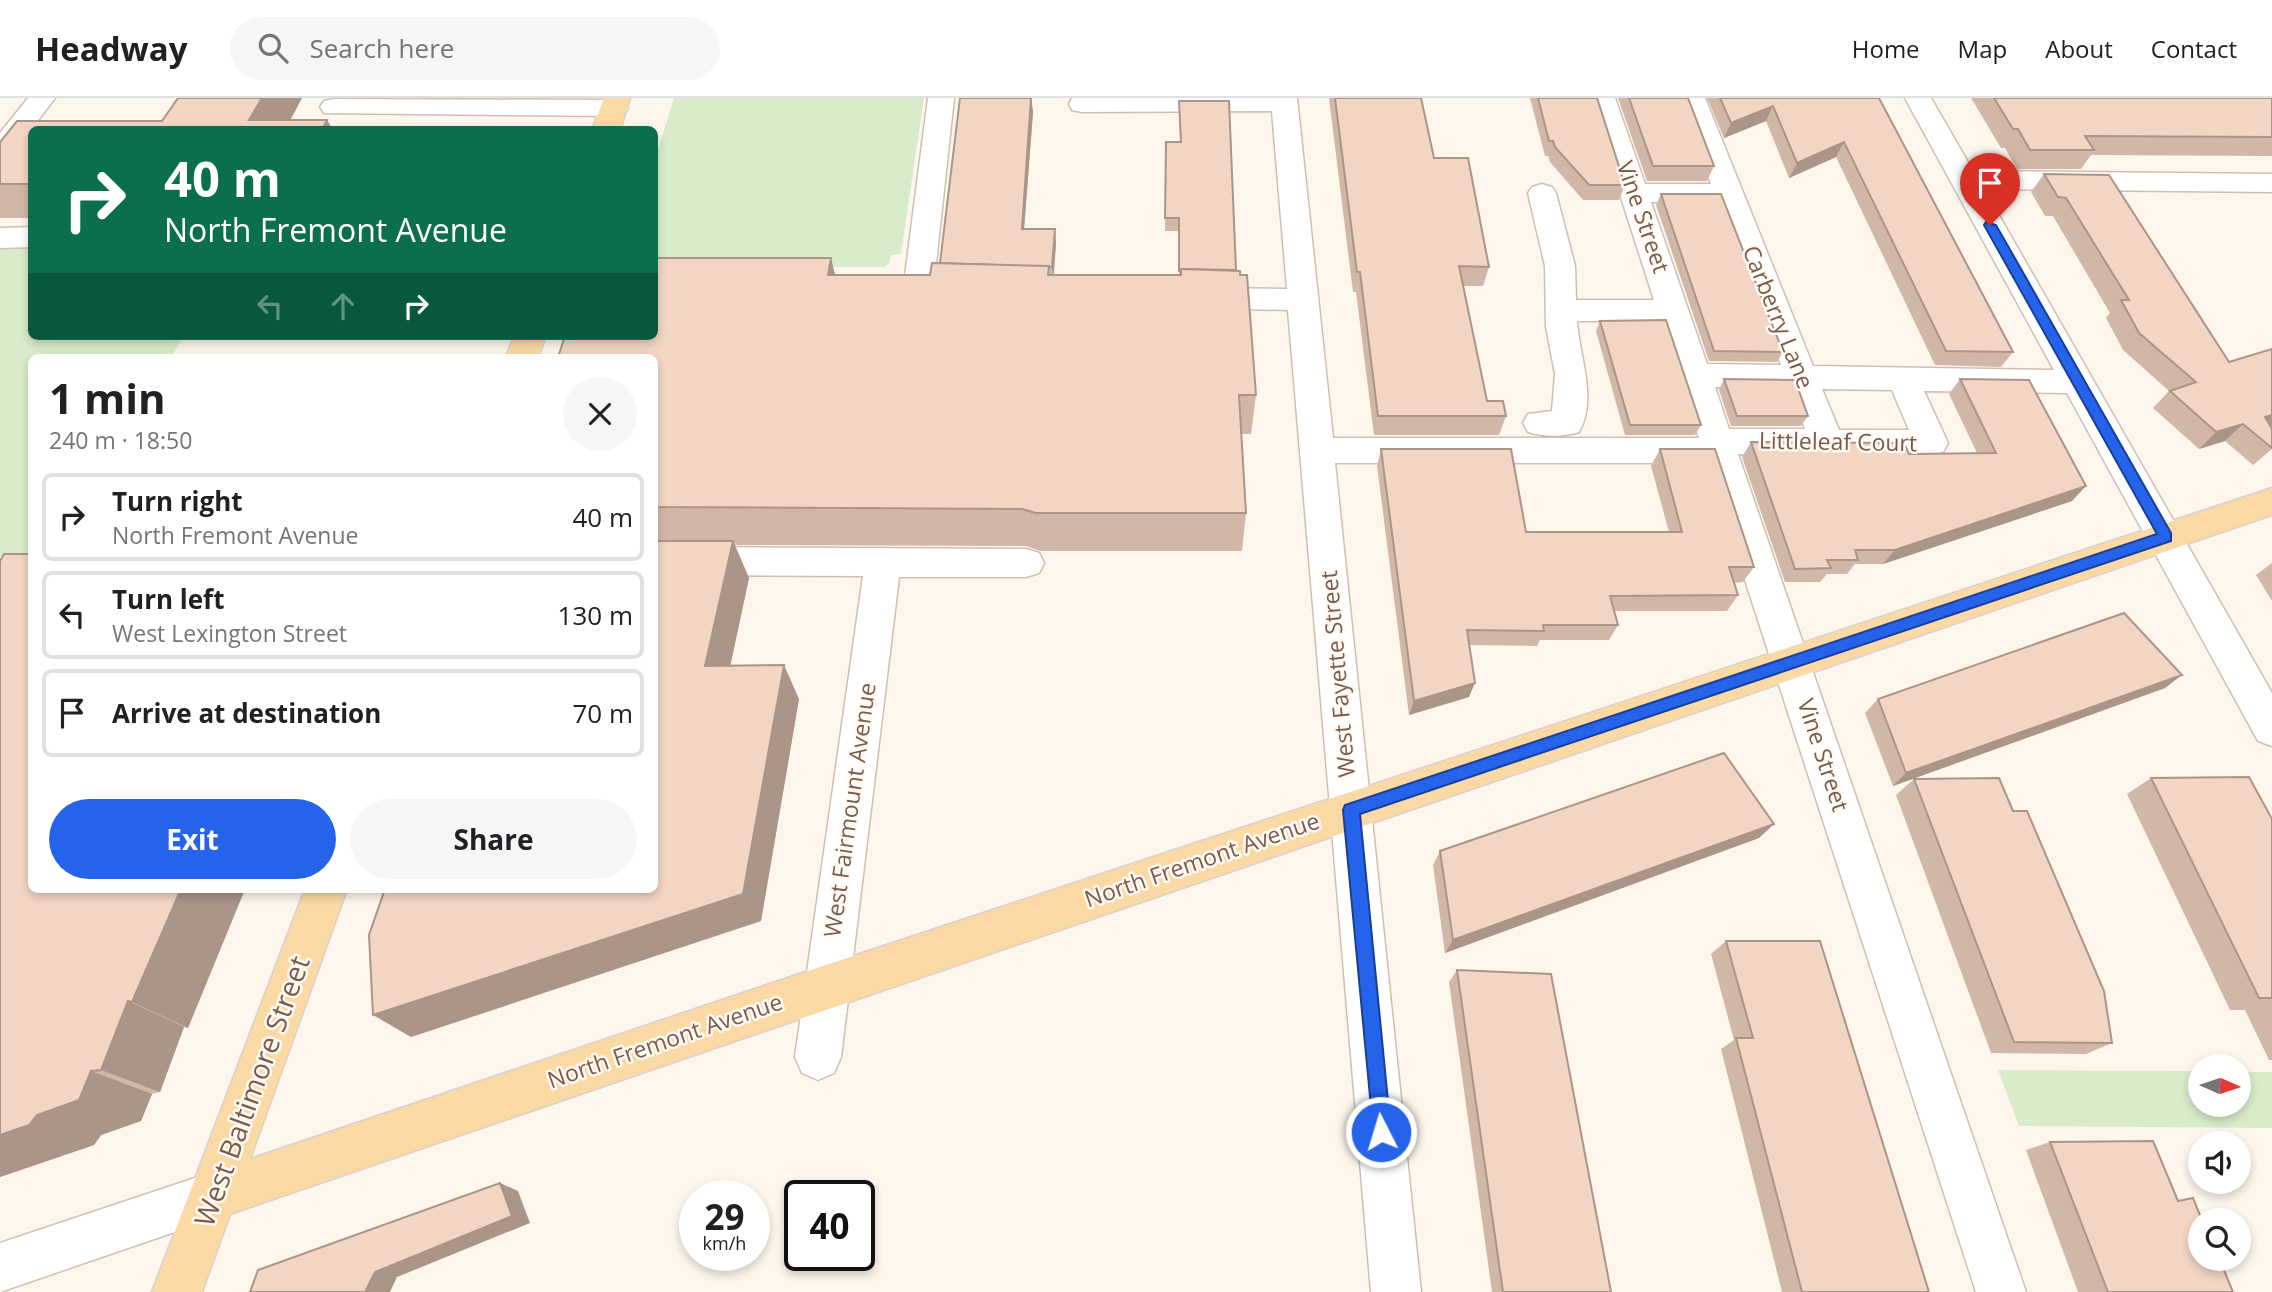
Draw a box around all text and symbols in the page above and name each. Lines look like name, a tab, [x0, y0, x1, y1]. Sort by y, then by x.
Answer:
search box	[230, 17, 720, 80]
text: Headway	[35, 26, 188, 71]
icon: search	[254, 29, 292, 67]
text: Search here	[310, 30, 454, 66]
text: Home	[1852, 32, 1920, 65]
text: Map	[1958, 32, 2007, 65]
text: About	[2045, 32, 2113, 65]
text: Contact	[2151, 32, 2237, 65]
text: 40 m	[164, 145, 281, 211]
pin	[1960, 153, 2020, 225]
icon: right	[49, 154, 140, 245]
street label: Vine Street	[1610, 156, 1678, 277]
icon: arrive	[1971, 164, 2009, 202]
text: North Fremont Avenue	[164, 208, 507, 251]
street label: Carberry Lane	[1736, 240, 1822, 393]
icon: left	[251, 287, 289, 325]
icon: ahead	[324, 287, 362, 325]
icon: right	[397, 287, 435, 325]
text: 1 min	[49, 369, 166, 426]
button: close	[563, 377, 637, 451]
text: 240 m · 18:50	[49, 424, 192, 456]
street label: Littleleaf Court	[1759, 424, 1917, 458]
text: Turn right	[112, 483, 243, 519]
icon: right	[53, 498, 91, 536]
text: 40 m	[572, 499, 633, 535]
text: North Fremont Avenue	[112, 519, 359, 551]
street label: West Fayette Street	[1312, 569, 1362, 779]
text: Turn left	[112, 581, 224, 617]
icon: left	[53, 596, 91, 634]
text: 130 m	[558, 597, 633, 633]
text: West Lexington Street	[112, 617, 347, 649]
street label: West Fairmount Avenue	[815, 681, 883, 939]
icon: arrive	[53, 694, 91, 732]
street label: Vine Street	[1791, 694, 1857, 815]
text: Arrive at destination	[112, 695, 381, 731]
text: 70 m	[572, 695, 633, 731]
button: Exit	[49, 799, 336, 879]
button: Share	[350, 799, 637, 879]
street label: North Fremont Avenue	[1080, 804, 1323, 914]
street label: West Baltimore Street	[184, 950, 318, 1231]
street label: North Fremont Avenue	[543, 985, 786, 1095]
north arrow	[2188, 1054, 2250, 1116]
map controls	[2188, 1054, 2251, 1271]
position arrow	[1344, 1095, 1418, 1169]
button: sound	[2188, 1131, 2251, 1194]
speed limit sign: 40	[784, 1180, 875, 1271]
text: 29	[704, 1193, 745, 1240]
button: search	[2188, 1208, 2251, 1271]
text: km/h	[703, 1231, 746, 1255]

